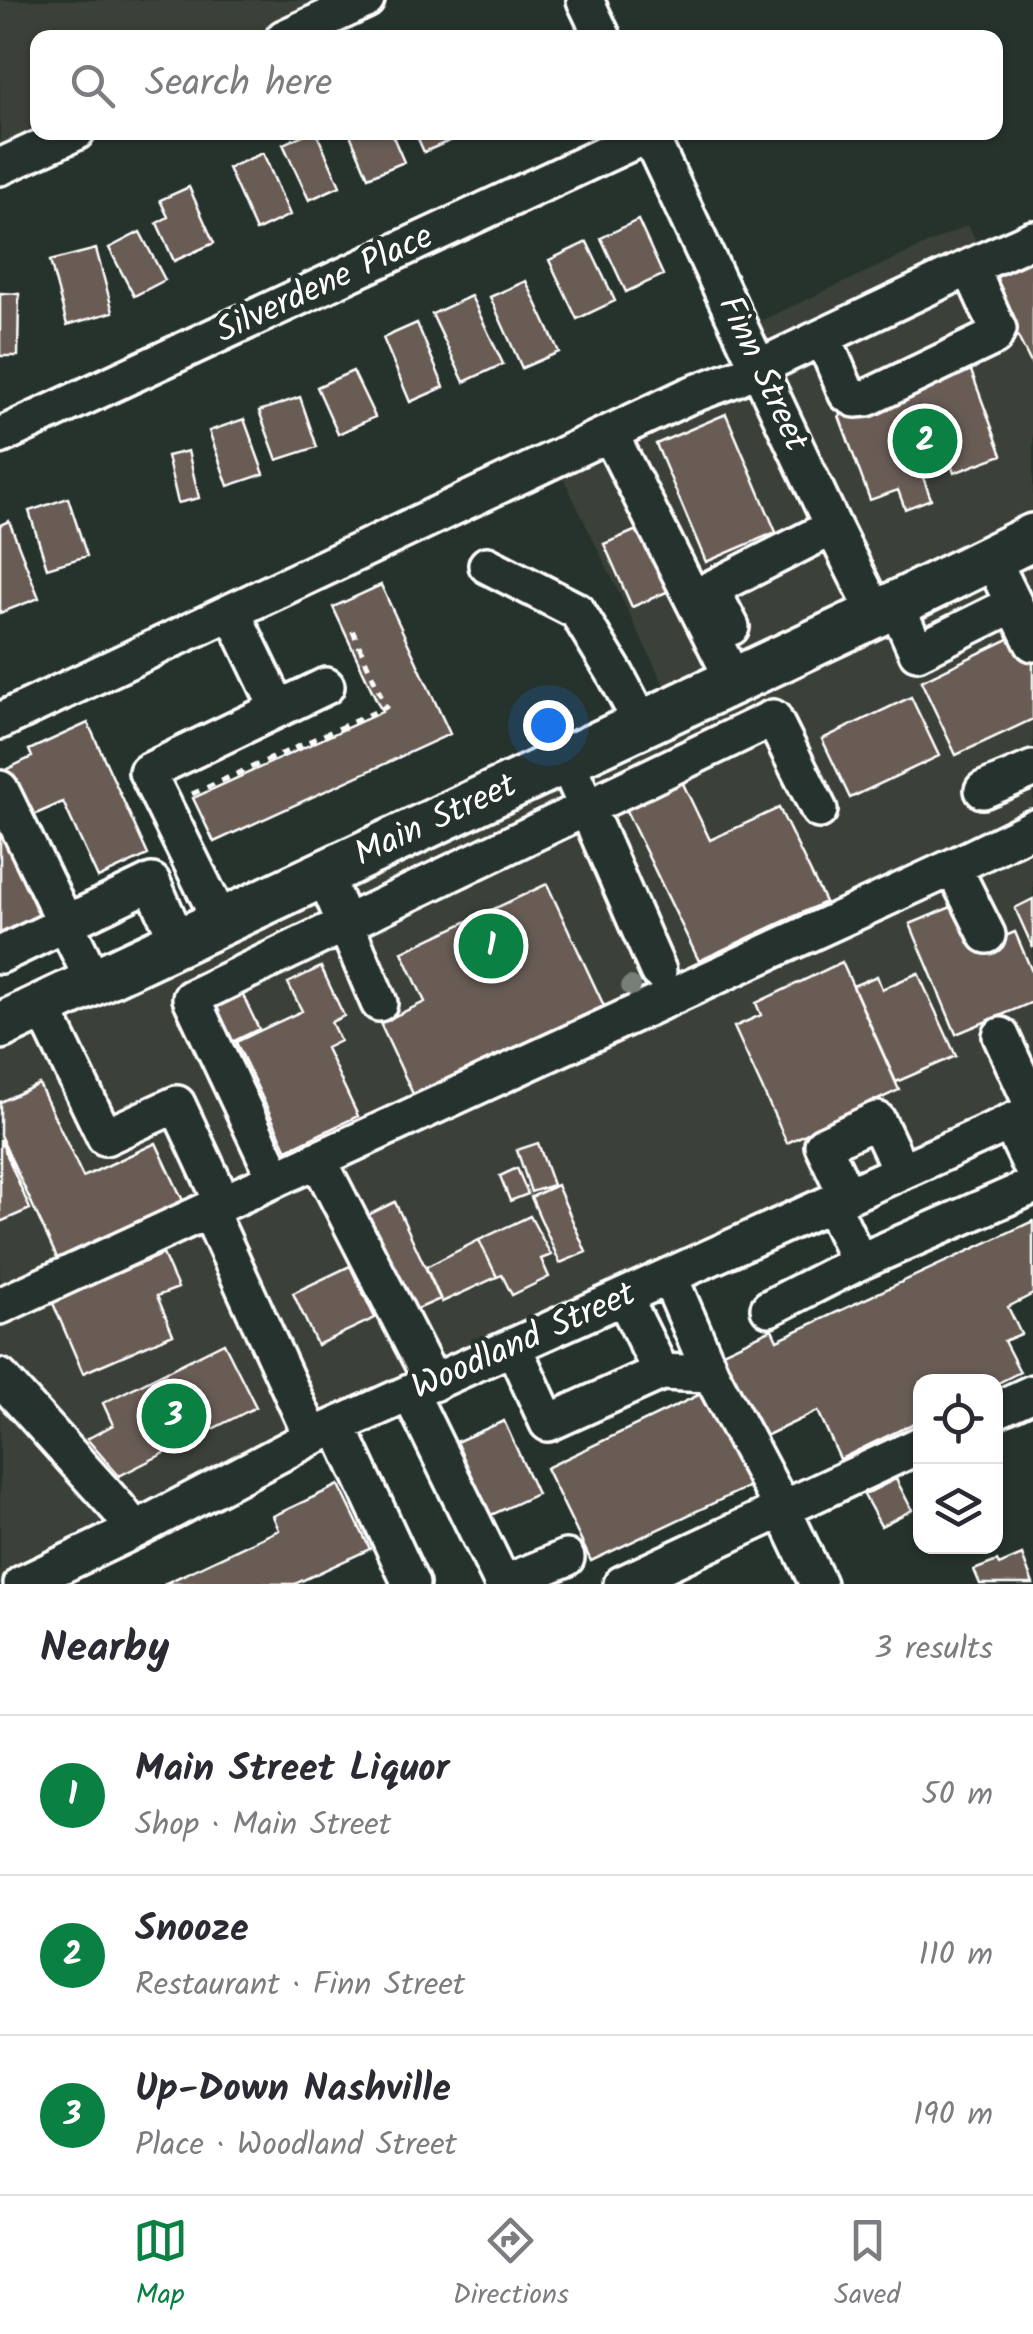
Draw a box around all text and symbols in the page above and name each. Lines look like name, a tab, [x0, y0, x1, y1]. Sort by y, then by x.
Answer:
search box	[30, 30, 1003, 140]
text: Search here	[145, 55, 332, 115]
icon: search	[65, 58, 120, 113]
street label: Silverdene Place	[207, 210, 443, 360]
street label: Finn Street	[701, 287, 823, 462]
pin: 2	[892, 404, 958, 478]
your location	[523, 700, 574, 751]
street label: Main Street	[345, 759, 527, 883]
pin: 1	[458, 908, 524, 984]
street label: Woodland Street	[403, 1267, 646, 1416]
map controls	[913, 1374, 1003, 1554]
button: locate	[913, 1374, 1003, 1464]
pin: 3	[142, 1378, 206, 1454]
button: layers	[913, 1464, 1003, 1554]
text: Nearby	[40, 1616, 169, 1683]
text: 3 results	[874, 1624, 993, 1675]
text: Main Street Liquor	[135, 1740, 449, 1800]
text: 1	[68, 1770, 77, 1821]
text: 50 m	[922, 1770, 993, 1821]
text: Shop · Main Street	[135, 1800, 391, 1851]
text: Snooze	[135, 1900, 248, 1960]
text: 2	[63, 1930, 82, 1981]
text: 110 m	[919, 1930, 993, 1981]
text: Restaurant · Finn Street	[135, 1960, 465, 2011]
text: Up-Down Nashville	[135, 2060, 451, 2120]
text: 3	[64, 2090, 81, 2141]
text: 190 m	[913, 2090, 993, 2141]
text: Place · Woodland Street	[135, 2120, 457, 2171]
tab: Map	[133, 2213, 188, 2318]
tab: Directions	[453, 2213, 569, 2318]
tab: Saved	[834, 2213, 900, 2318]

